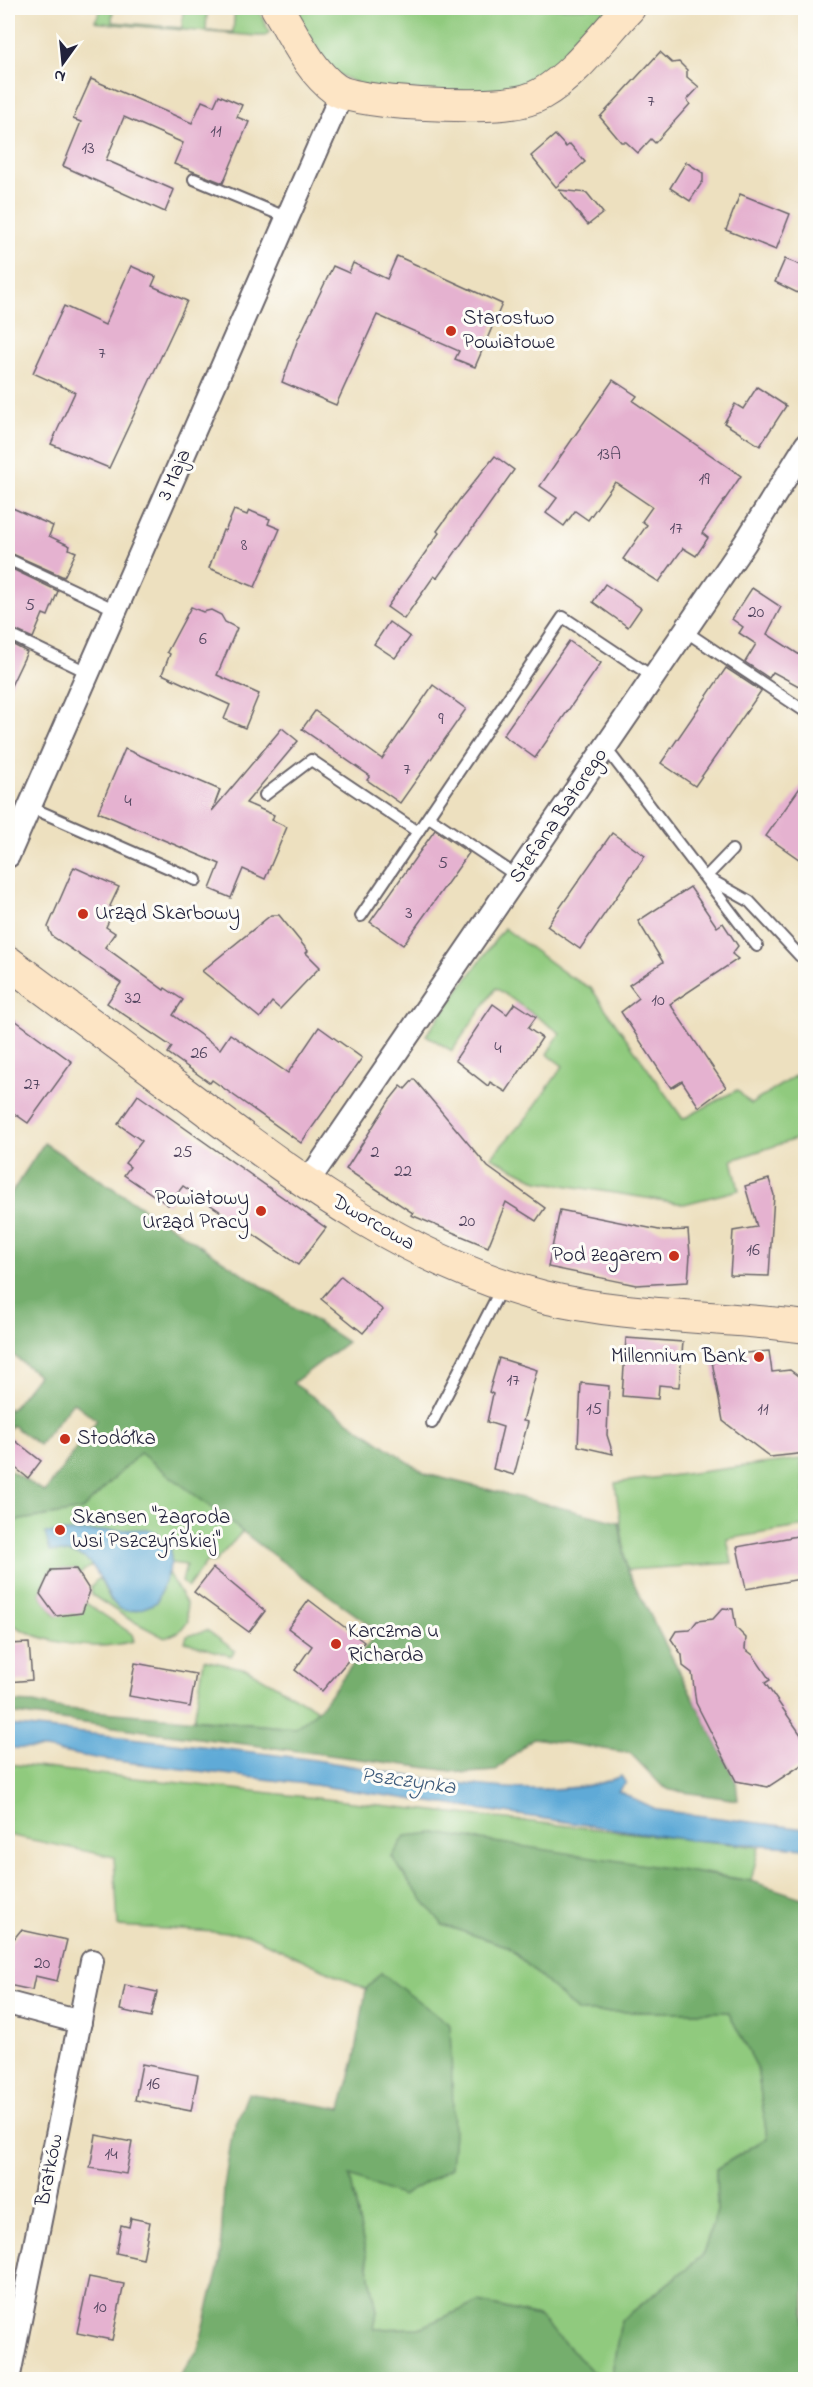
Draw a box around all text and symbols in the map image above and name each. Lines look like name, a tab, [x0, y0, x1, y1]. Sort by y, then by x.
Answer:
north arrow	[33, 33, 93, 93]
text: N	[51, 63, 68, 89]
house number: 7	[647, 89, 655, 115]
house number: 11	[210, 119, 222, 145]
house number: 13	[81, 136, 95, 162]
place label: Starostwo Powiatowe	[463, 304, 555, 358]
marker: Starostwo Powiatowe	[444, 324, 458, 338]
house number: 7	[98, 341, 106, 367]
house number: 13A	[597, 442, 621, 468]
street label: 3 Maja	[150, 444, 200, 506]
house number: 19	[698, 467, 710, 493]
house number: 17	[669, 516, 683, 542]
house number: 8	[241, 533, 248, 559]
house number: 5	[25, 593, 35, 619]
house number: 20	[748, 600, 765, 626]
house number: 6	[199, 627, 207, 653]
house number: 9	[438, 707, 444, 733]
street label: Stefana Batorego	[502, 742, 617, 891]
house number: 7	[403, 757, 411, 783]
house number: 4	[124, 789, 132, 815]
house number: 5	[438, 851, 448, 877]
place label: Urząd Skarbowy	[95, 899, 240, 931]
house number: 3	[405, 901, 413, 927]
marker: Urząd Skarbowy	[76, 907, 90, 921]
house number: 32	[125, 986, 141, 1012]
house number: 10	[651, 988, 665, 1014]
house number: 4	[494, 1036, 502, 1062]
house number: 26	[191, 1041, 208, 1067]
house number: 27	[24, 1072, 41, 1098]
house number: 25	[173, 1140, 193, 1166]
house number: 2	[371, 1140, 380, 1166]
house number: 22	[394, 1159, 412, 1185]
place label: Powiatowy Urząd Pracy	[142, 1184, 249, 1240]
street label: Dworcowa	[325, 1187, 420, 1259]
marker: Powiatowy Urząd Pracy	[254, 1204, 268, 1218]
house number: 20	[459, 1209, 476, 1235]
house number: 16	[746, 1238, 760, 1264]
place label: Pod zegarem	[552, 1241, 662, 1273]
marker: Pod zegarem	[667, 1249, 681, 1263]
place label: Millennium Bank	[611, 1342, 748, 1372]
marker: Millennium Bank	[752, 1350, 766, 1364]
house number: 17	[506, 1368, 520, 1394]
house number: 15	[586, 1397, 602, 1423]
house number: 11	[757, 1397, 769, 1423]
place label: Stodółka	[77, 1424, 156, 1454]
marker: Stodółka	[58, 1432, 72, 1446]
place label: Skansen "Zagroda Wsi Pszczyńskiej"	[72, 1503, 230, 1559]
marker: Skansen "Zagroda Wsi Pszczyńskiej"	[53, 1523, 67, 1537]
place label: Karczma u Richarda	[348, 1617, 439, 1671]
marker: Karczma u Richarda	[329, 1637, 343, 1651]
water label: Pszczynka	[359, 1760, 459, 1805]
house number: 20	[34, 1951, 51, 1977]
house number: 16	[146, 2072, 160, 2098]
street label: Bratków	[28, 2131, 72, 2210]
house number: 14	[104, 2142, 118, 2168]
house number: 10	[93, 2295, 107, 2321]

